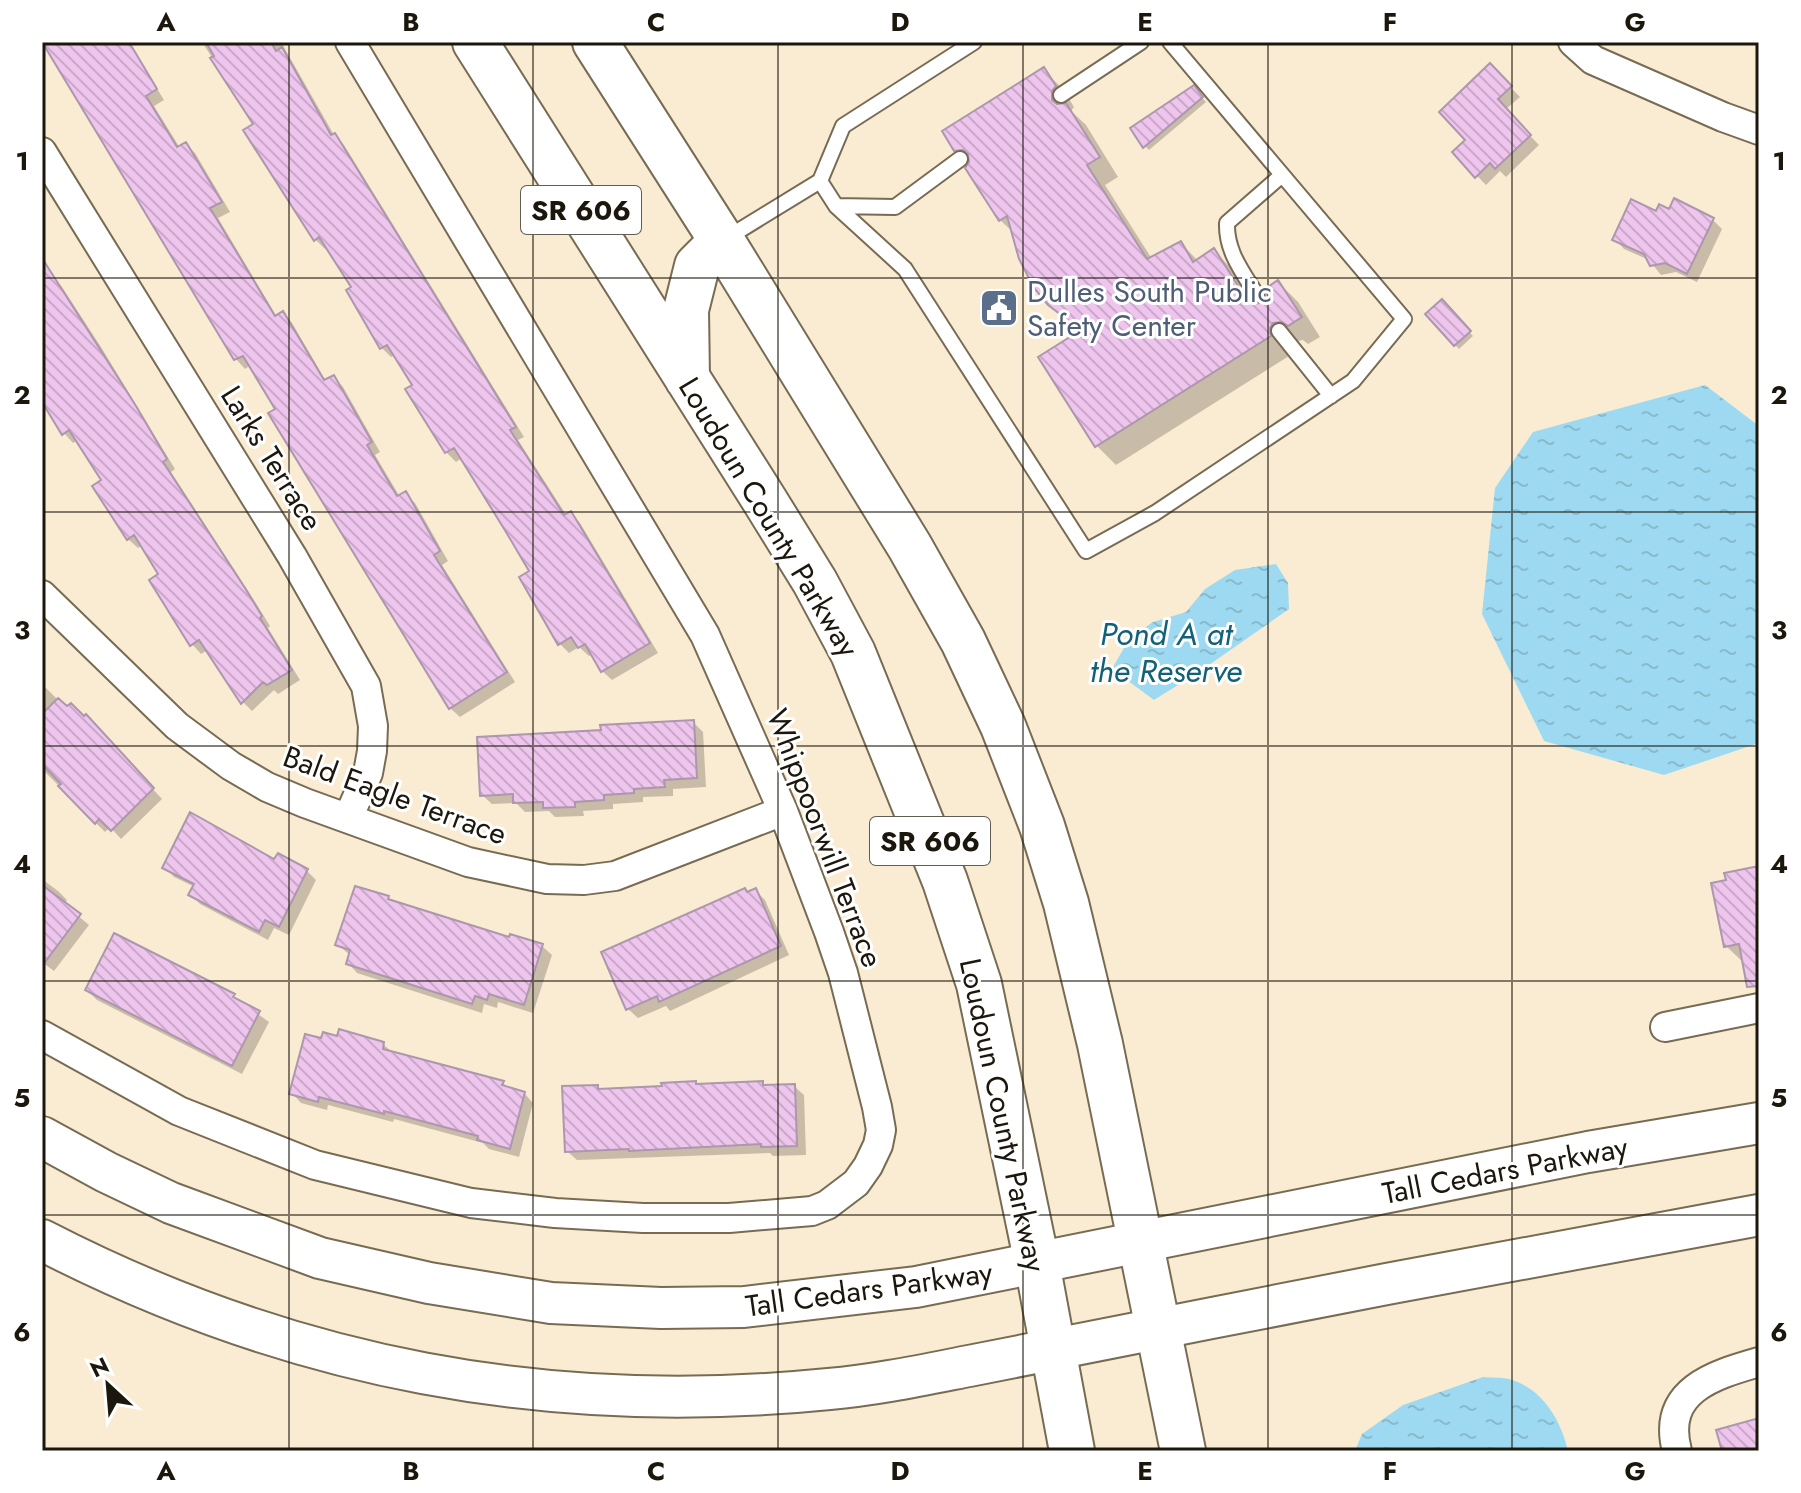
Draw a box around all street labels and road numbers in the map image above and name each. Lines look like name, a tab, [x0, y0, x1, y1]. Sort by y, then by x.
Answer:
road number: SR 606	[521, 186, 641, 234]
street label: Loudoun County Parkway	[668, 369, 870, 666]
street label: Larks Terrace	[210, 377, 334, 539]
street label: Whippoorwill Terrace	[756, 703, 894, 973]
street label: Bald Eagle Terrace	[277, 735, 513, 855]
road number: SR 606	[870, 817, 990, 865]
street label: Loudoun County Parkway	[949, 954, 1057, 1276]
street label: Tall Cedars Parkway	[1379, 1125, 1632, 1215]
street label: Tall Cedars Parkway	[743, 1250, 996, 1328]

